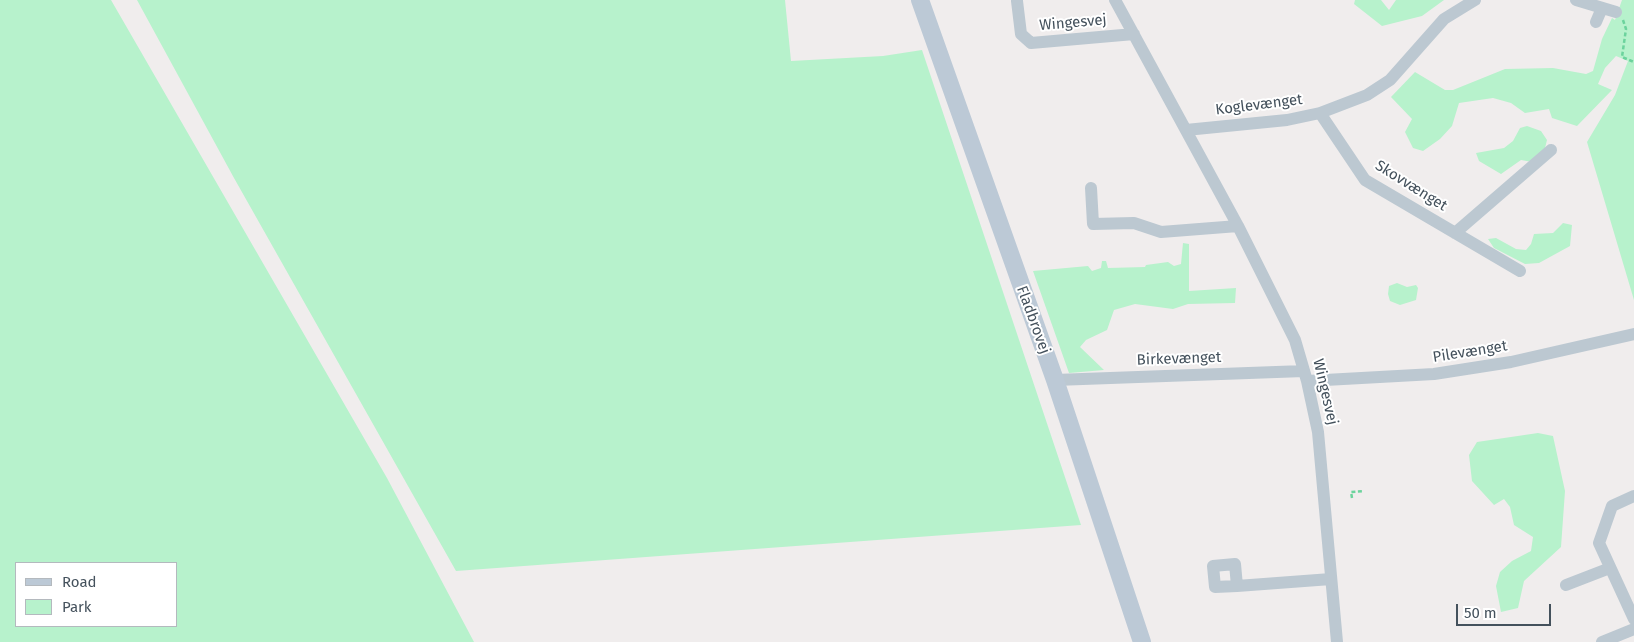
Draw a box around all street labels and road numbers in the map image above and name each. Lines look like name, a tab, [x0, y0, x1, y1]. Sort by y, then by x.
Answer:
street label: Wingesvej	[1039, 11, 1107, 35]
street label: Koglevænget	[1215, 91, 1303, 119]
street label: Skovvænget	[1372, 157, 1450, 215]
street label: Fladbrovej	[1012, 283, 1054, 357]
street label: Pilevænget	[1431, 337, 1509, 367]
street label: Birkevænget	[1136, 349, 1222, 369]
street label: Wingesvej	[1309, 357, 1341, 427]

